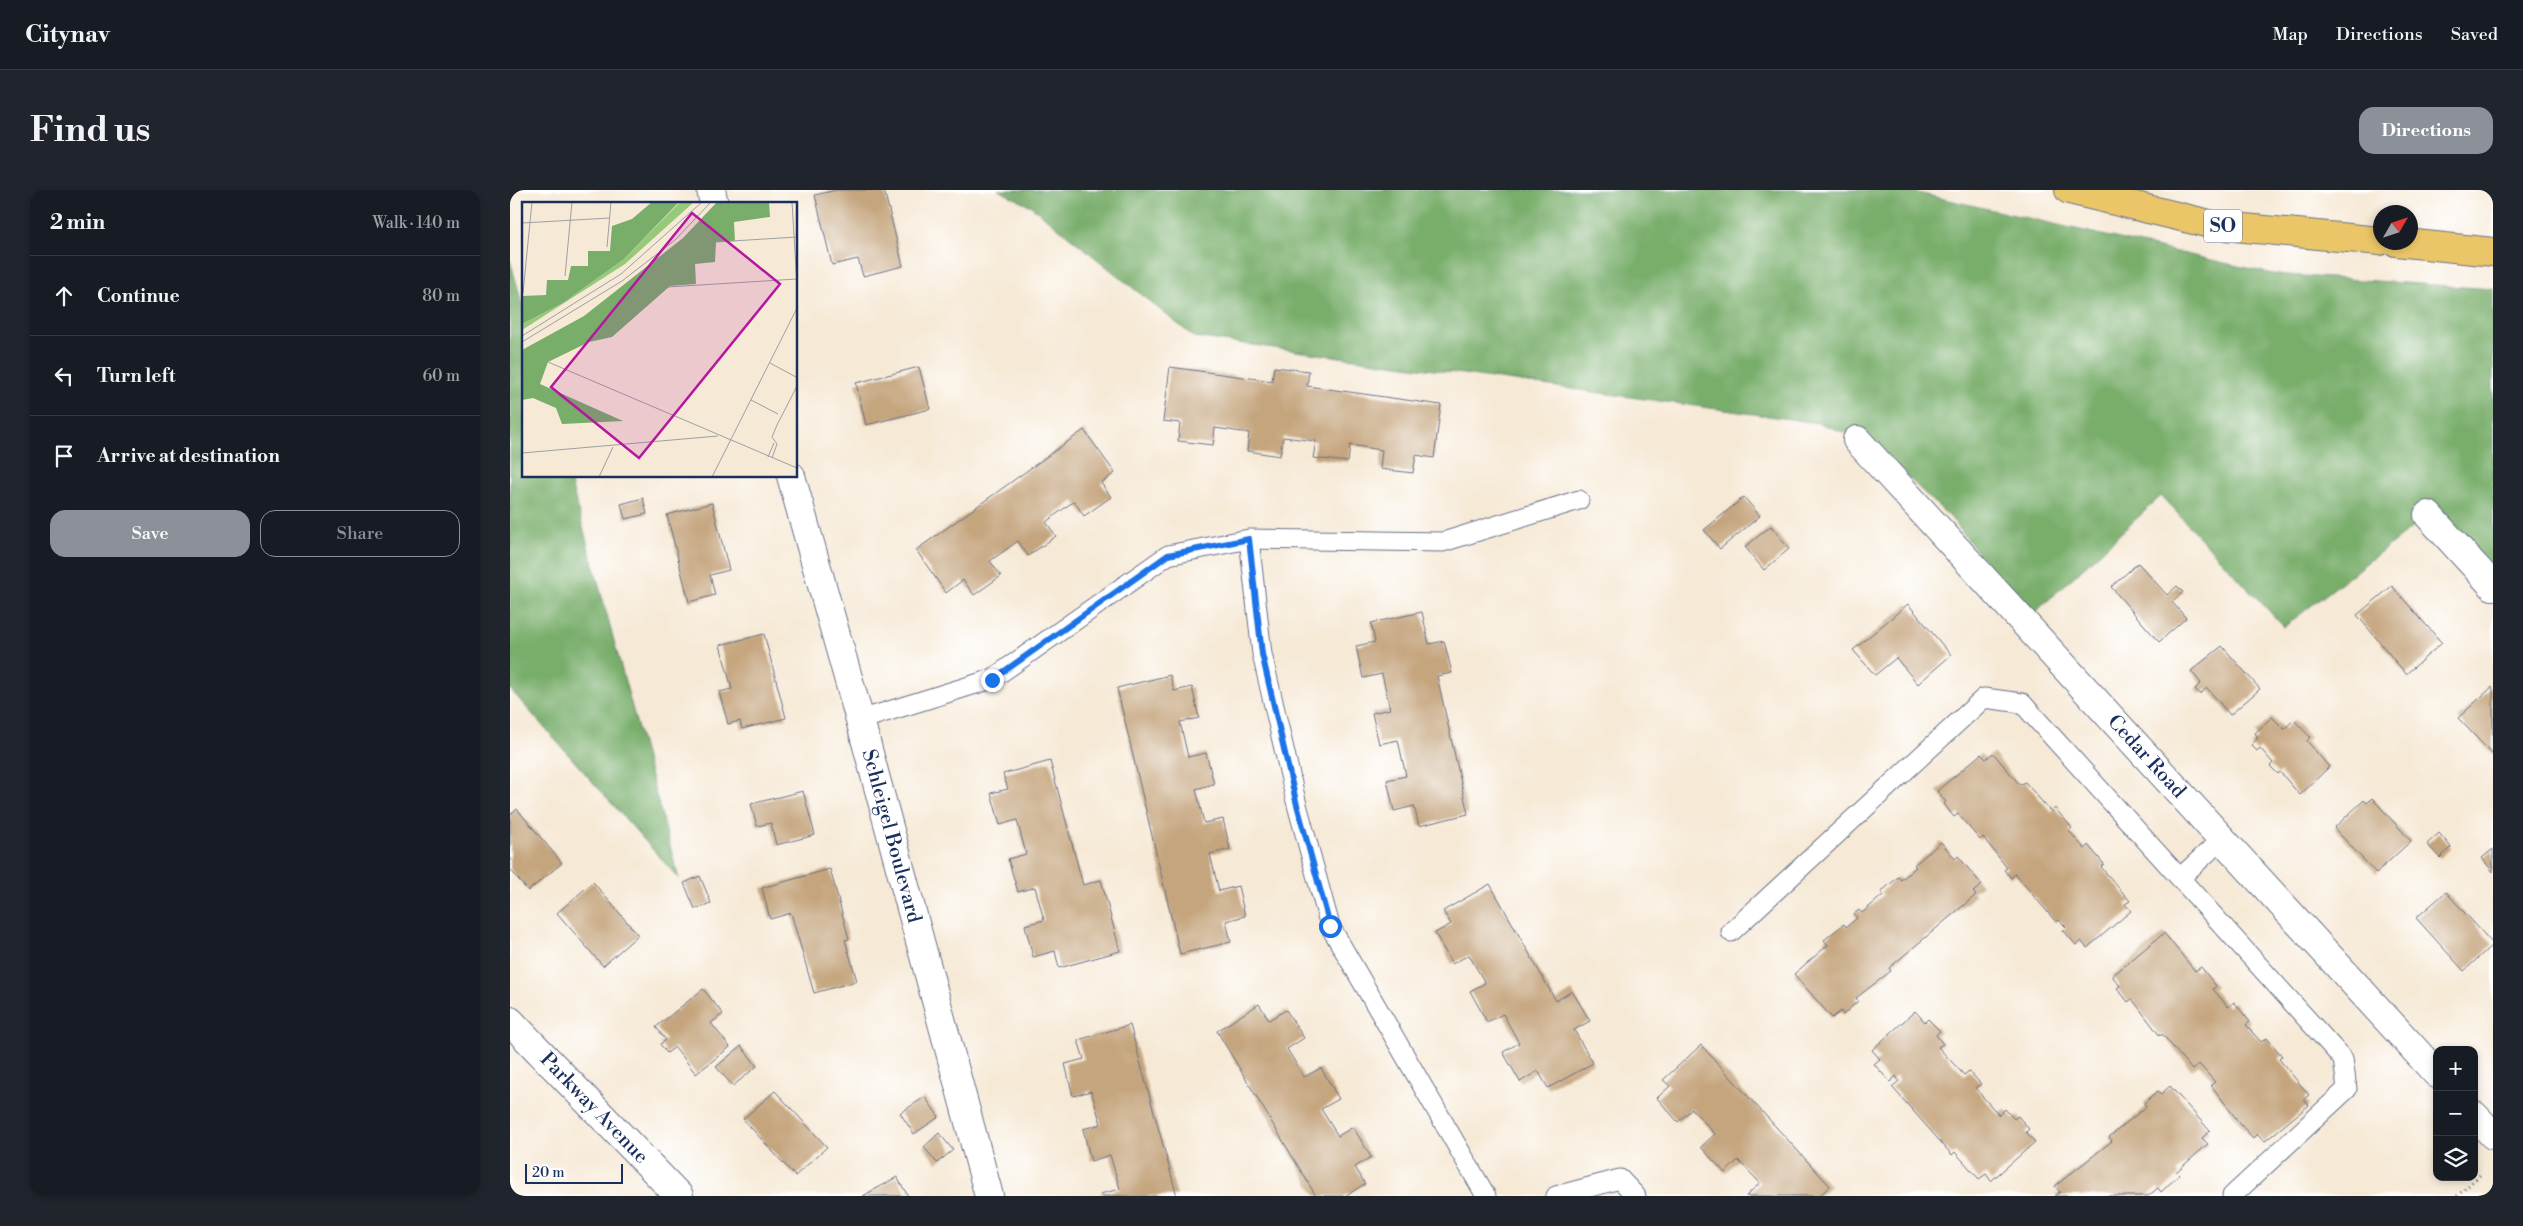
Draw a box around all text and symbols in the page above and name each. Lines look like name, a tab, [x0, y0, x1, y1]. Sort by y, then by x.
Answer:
text: Citynav	[25, 20, 110, 50]
text: Map	[2272, 23, 2308, 46]
text: Directions	[2336, 23, 2423, 46]
text: Saved	[2451, 23, 2498, 46]
button: Directions	[2359, 107, 2493, 154]
text: Find us	[30, 109, 150, 152]
inset map	[522, 202, 798, 478]
north arrow	[2373, 205, 2418, 250]
text: 2 min	[50, 210, 105, 236]
road number: SO	[2204, 210, 2242, 242]
text: Walk · 140 m	[372, 213, 460, 233]
icon: ahead	[50, 282, 78, 310]
text: Continue	[97, 284, 180, 308]
text: 80 m	[422, 286, 460, 306]
icon: left	[50, 362, 78, 390]
text: Turn left	[97, 364, 176, 388]
text: 60 m	[422, 366, 460, 386]
icon: arrive	[50, 442, 78, 470]
text: Arrive at destination	[97, 444, 280, 468]
button: Save	[50, 510, 250, 557]
button: Share	[260, 510, 460, 557]
route end	[981, 669, 1004, 692]
street label: Cedar Road	[2102, 710, 2191, 804]
street label: Schleigel Boulevard	[856, 747, 927, 926]
route start	[1319, 915, 1342, 938]
map controls	[2433, 1046, 2478, 1181]
button: +	[2433, 1046, 2478, 1091]
street label: Parkway Avenue	[535, 1047, 654, 1169]
button: −	[2433, 1091, 2478, 1136]
button: layers	[2433, 1136, 2478, 1181]
scale bar	[525, 1161, 622, 1184]
text: 20 m	[532, 1164, 564, 1182]

